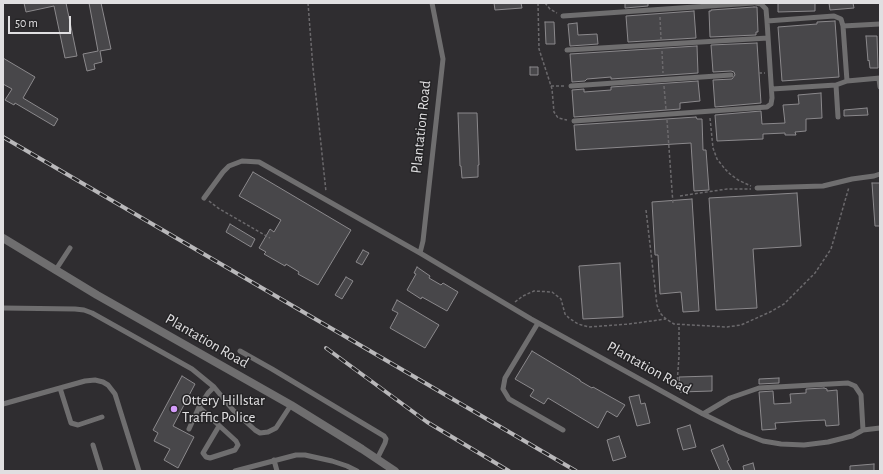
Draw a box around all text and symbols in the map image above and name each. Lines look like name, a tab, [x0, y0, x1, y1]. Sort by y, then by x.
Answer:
scale bar	[10, 8, 73, 34]
text: 50 m	[15, 17, 38, 29]
street label: Plantation Road	[407, 80, 435, 174]
street label: Plantation Road	[162, 310, 252, 372]
street label: Plantation Road	[604, 337, 694, 399]
place label: Ottery Hillstar Traffic Police	[182, 391, 265, 426]
marker: Ottery Hillstar Traffic Police	[169, 404, 179, 414]

